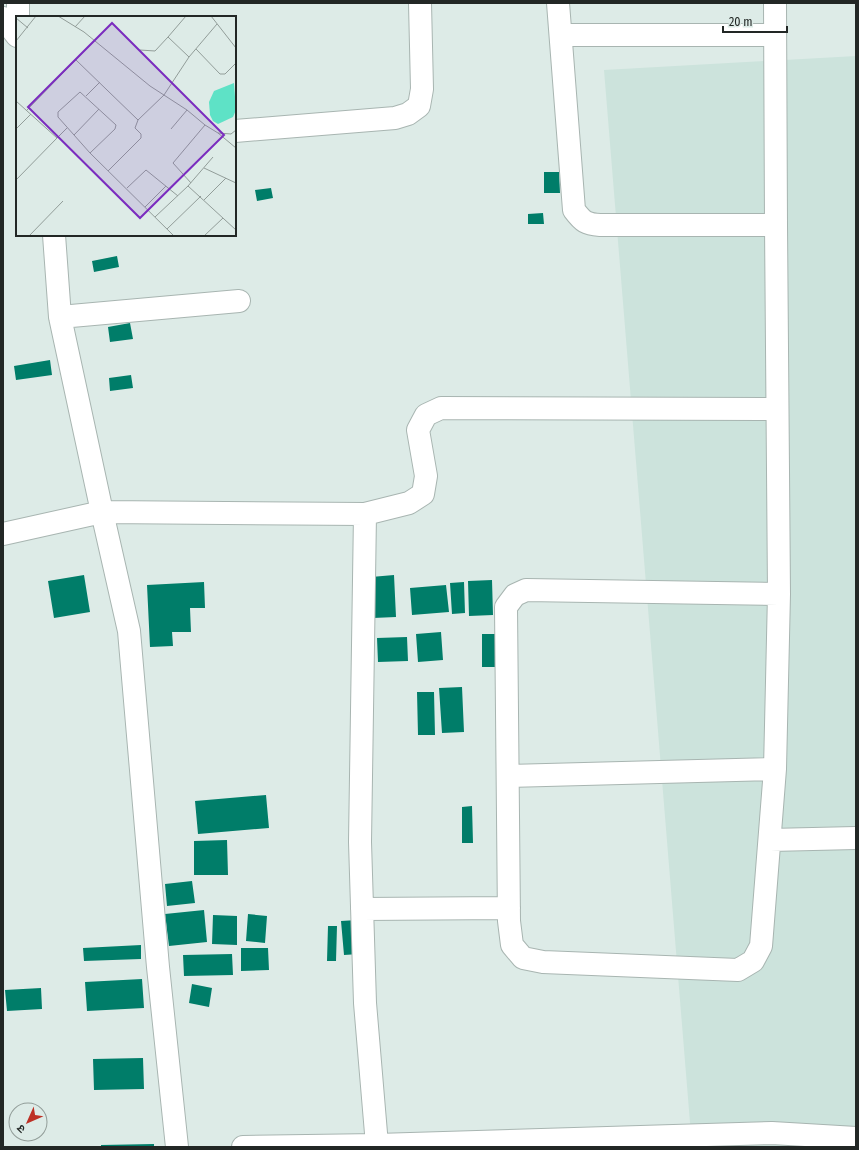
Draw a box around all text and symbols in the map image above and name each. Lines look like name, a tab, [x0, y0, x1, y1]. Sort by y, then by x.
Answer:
scale bar	[723, 8, 787, 34]
text: 20 m	[729, 15, 753, 29]
inset map	[16, 16, 236, 236]
north arrow	[8, 1102, 48, 1142]
text: उ	[14, 1121, 28, 1136]

